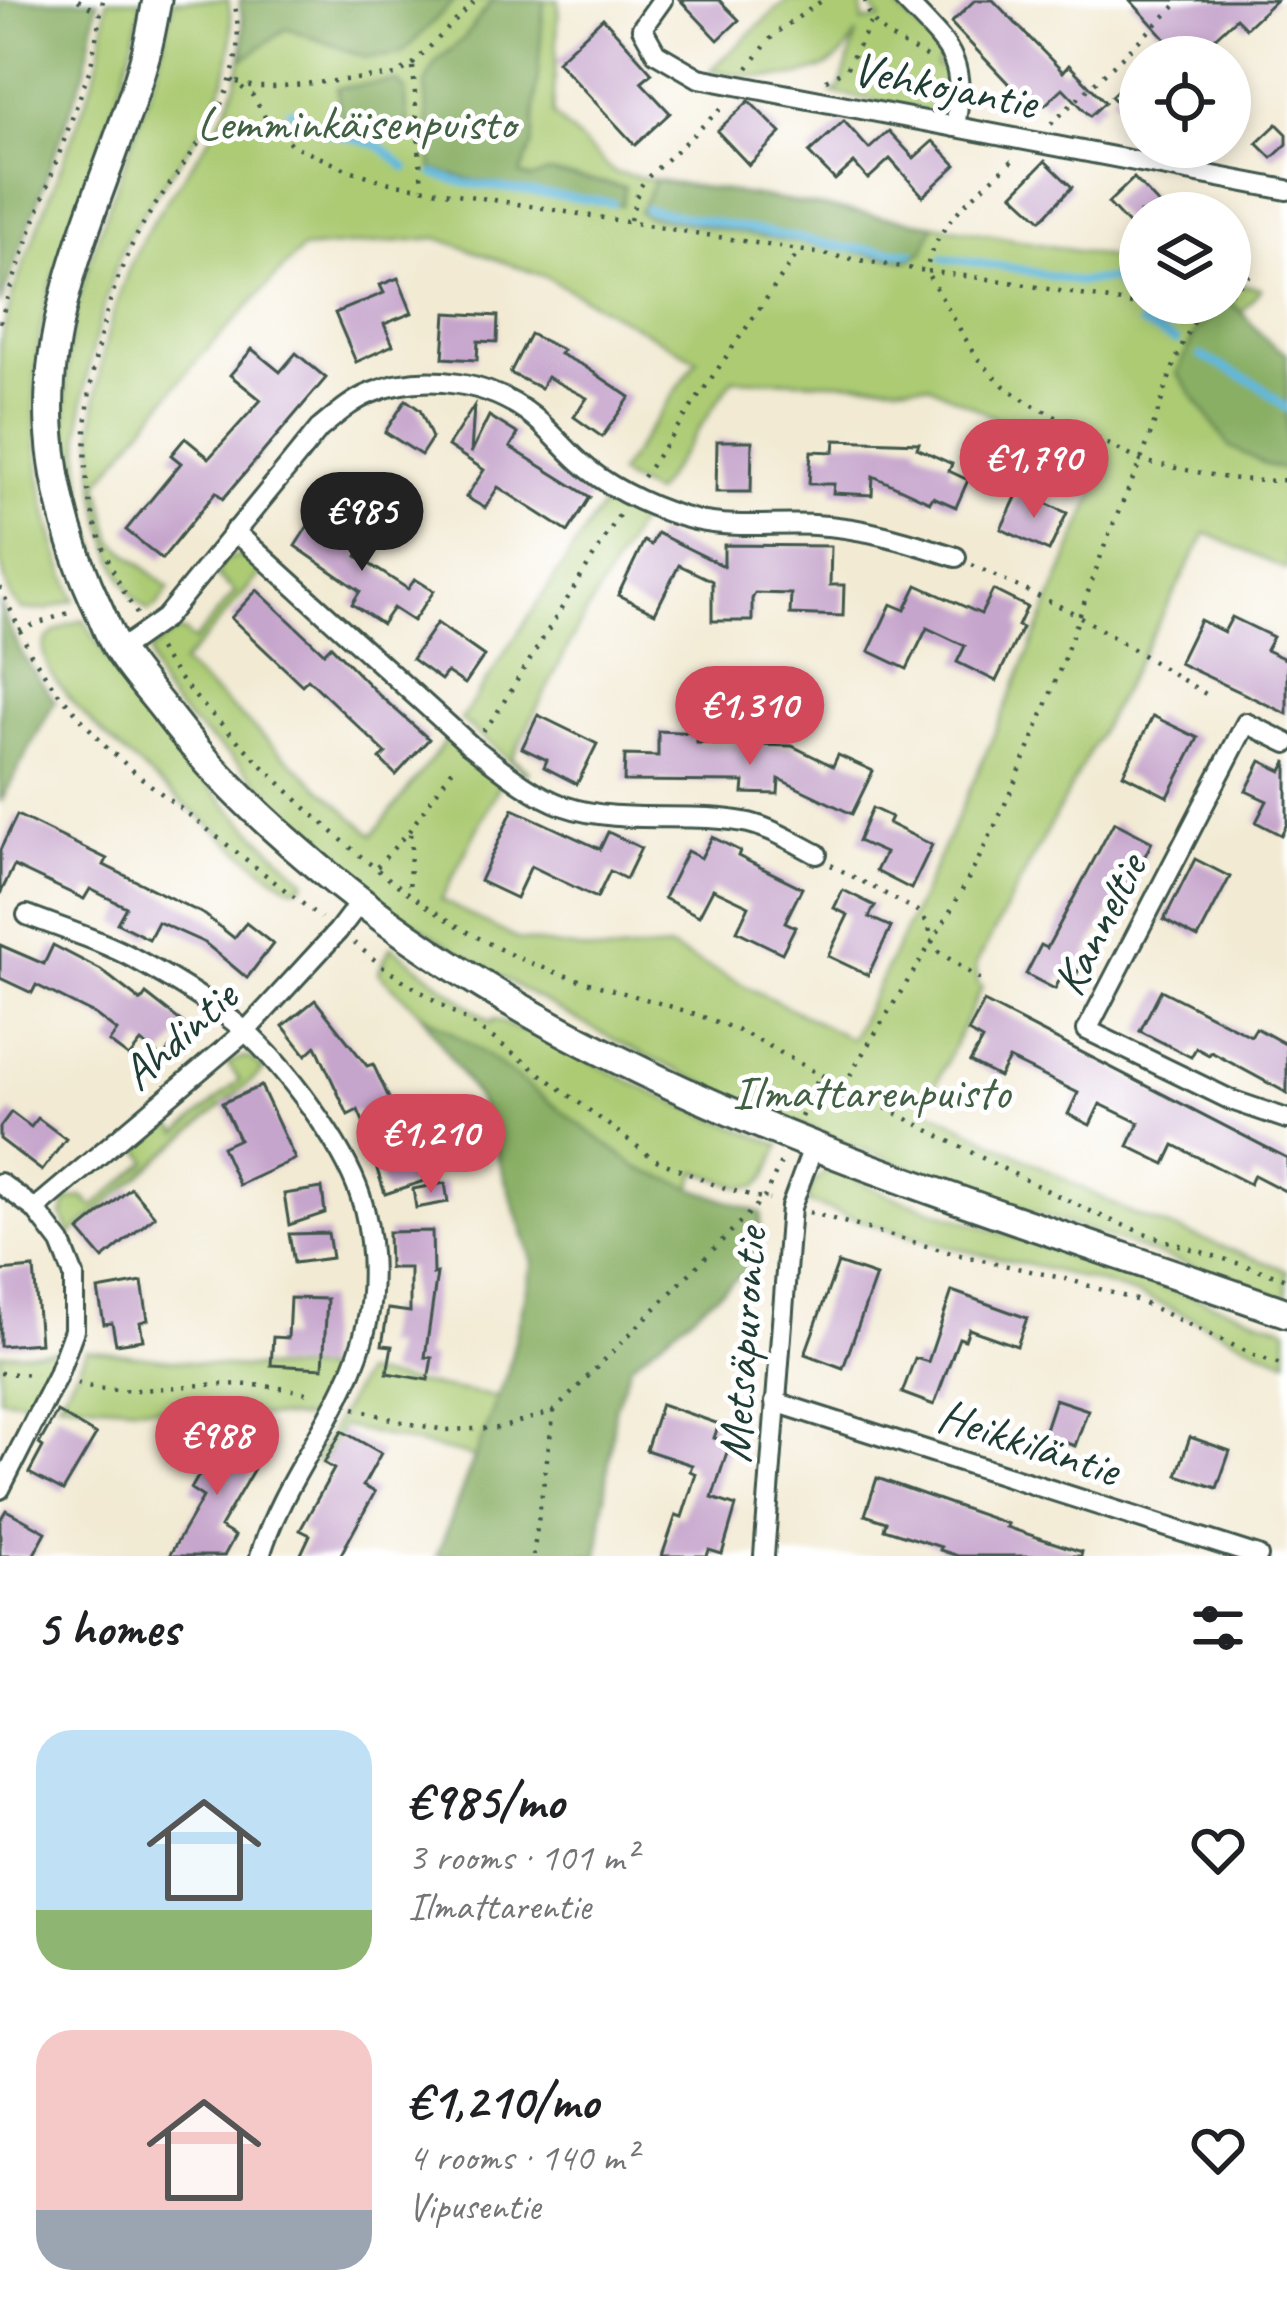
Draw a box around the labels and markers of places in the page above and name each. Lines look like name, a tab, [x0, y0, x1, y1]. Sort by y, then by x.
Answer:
pin: €1,790	[936, 419, 1132, 521]
pin: €985	[291, 472, 433, 574]
pin: €1,310	[652, 666, 848, 768]
pin: €1,210	[333, 1094, 529, 1196]
pin: €988	[146, 1396, 288, 1498]

